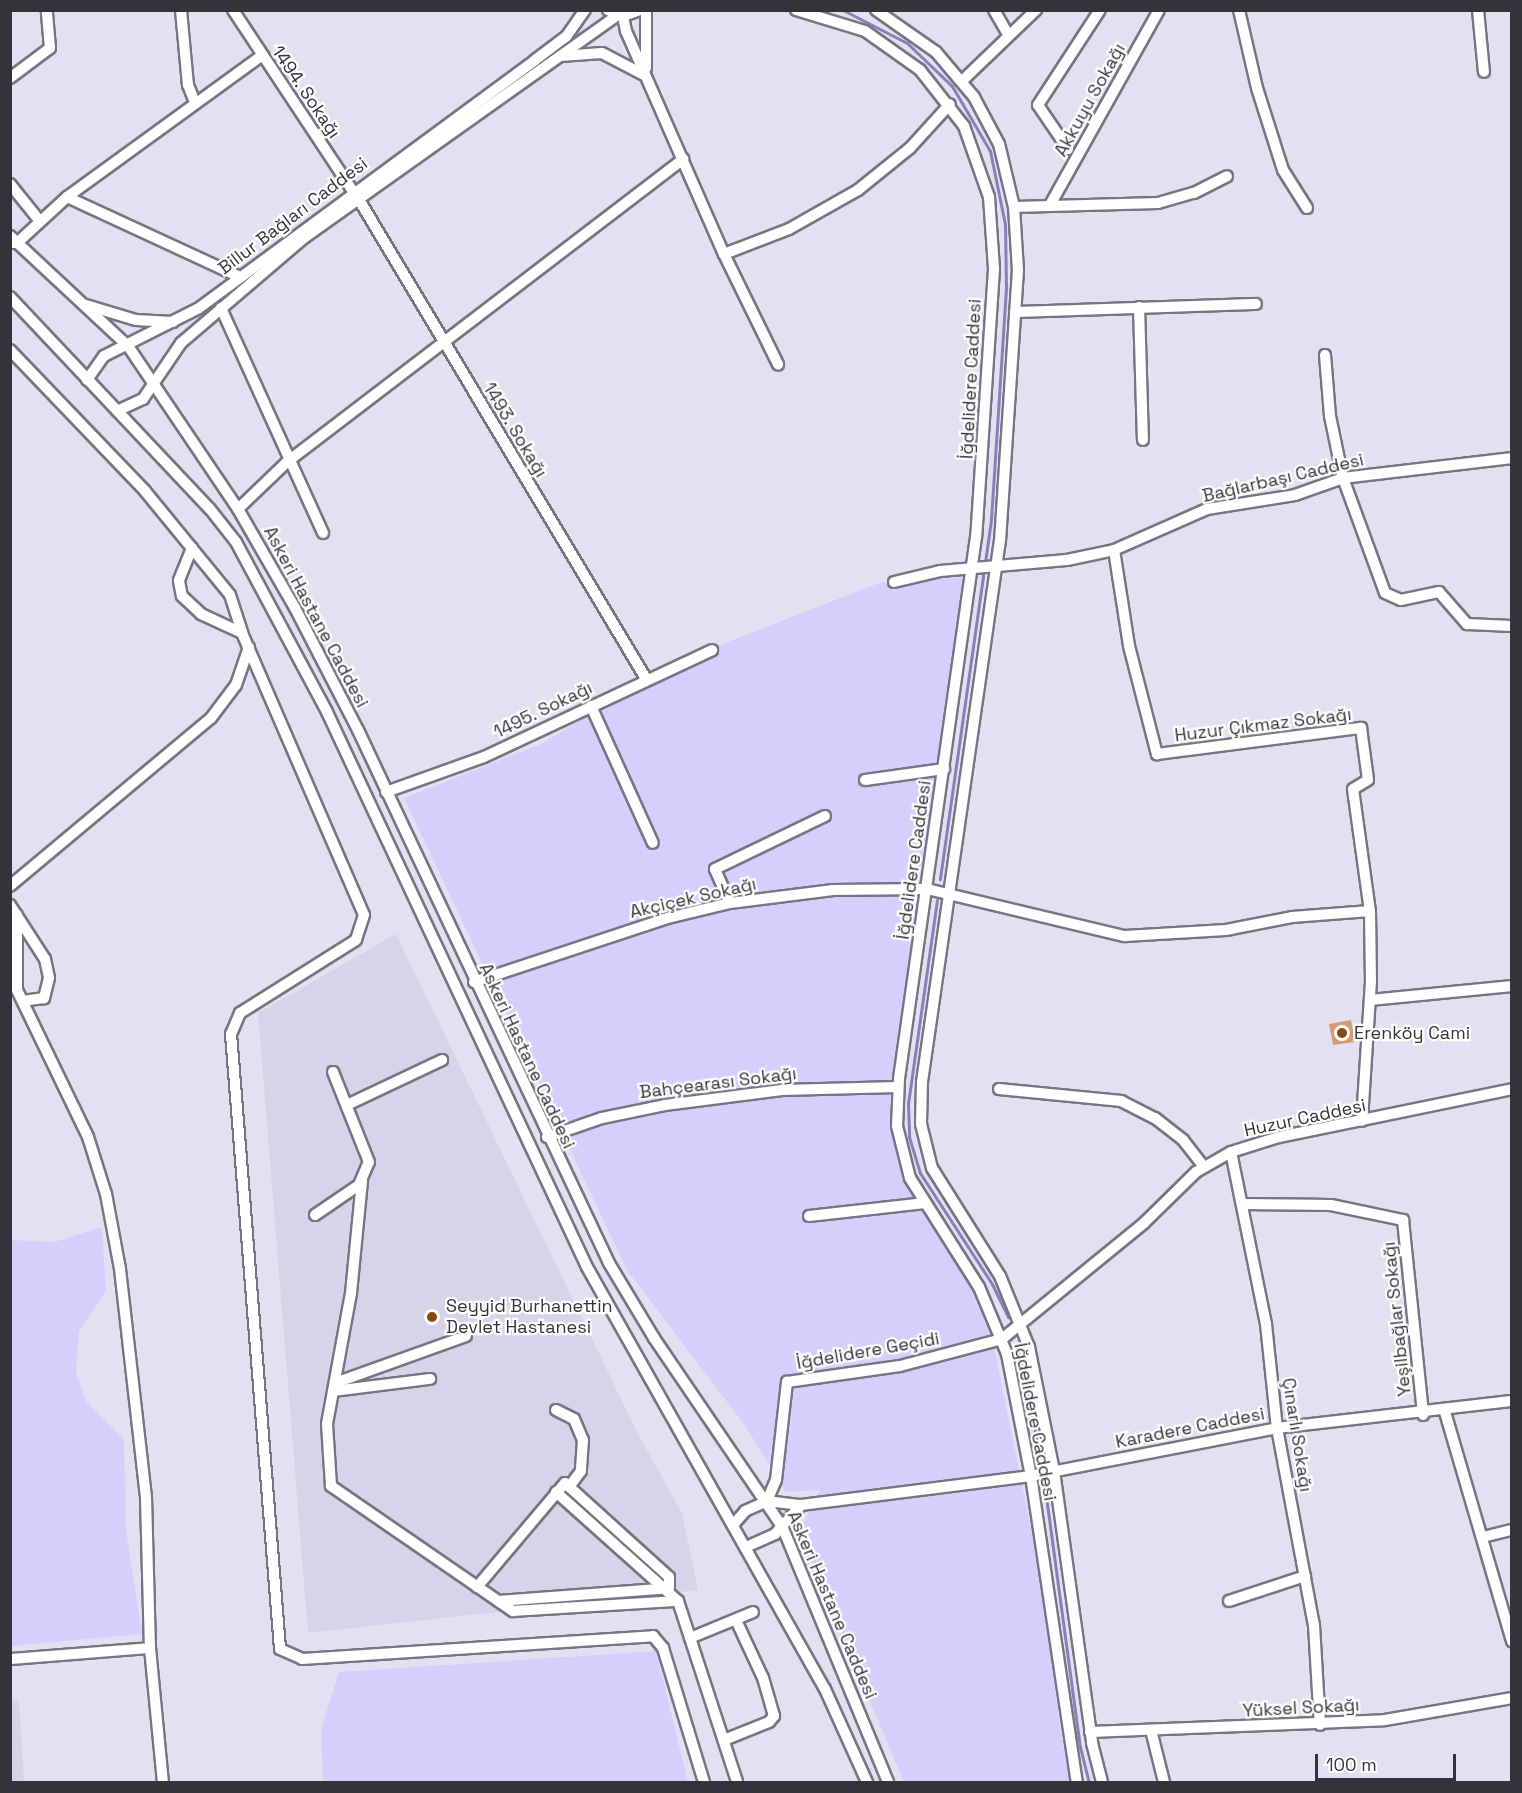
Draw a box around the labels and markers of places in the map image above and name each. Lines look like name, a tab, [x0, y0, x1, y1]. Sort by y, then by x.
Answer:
place label: Erenköy Cami	[1354, 1022, 1470, 1044]
marker: Erenköy Cami	[1335, 1026, 1349, 1040]
place label: Seyyid Burhanettin Devlet Hastanesi	[446, 1296, 613, 1338]
marker: Seyyid Burhanettin Devlet Hastanesi	[423, 1308, 441, 1326]

